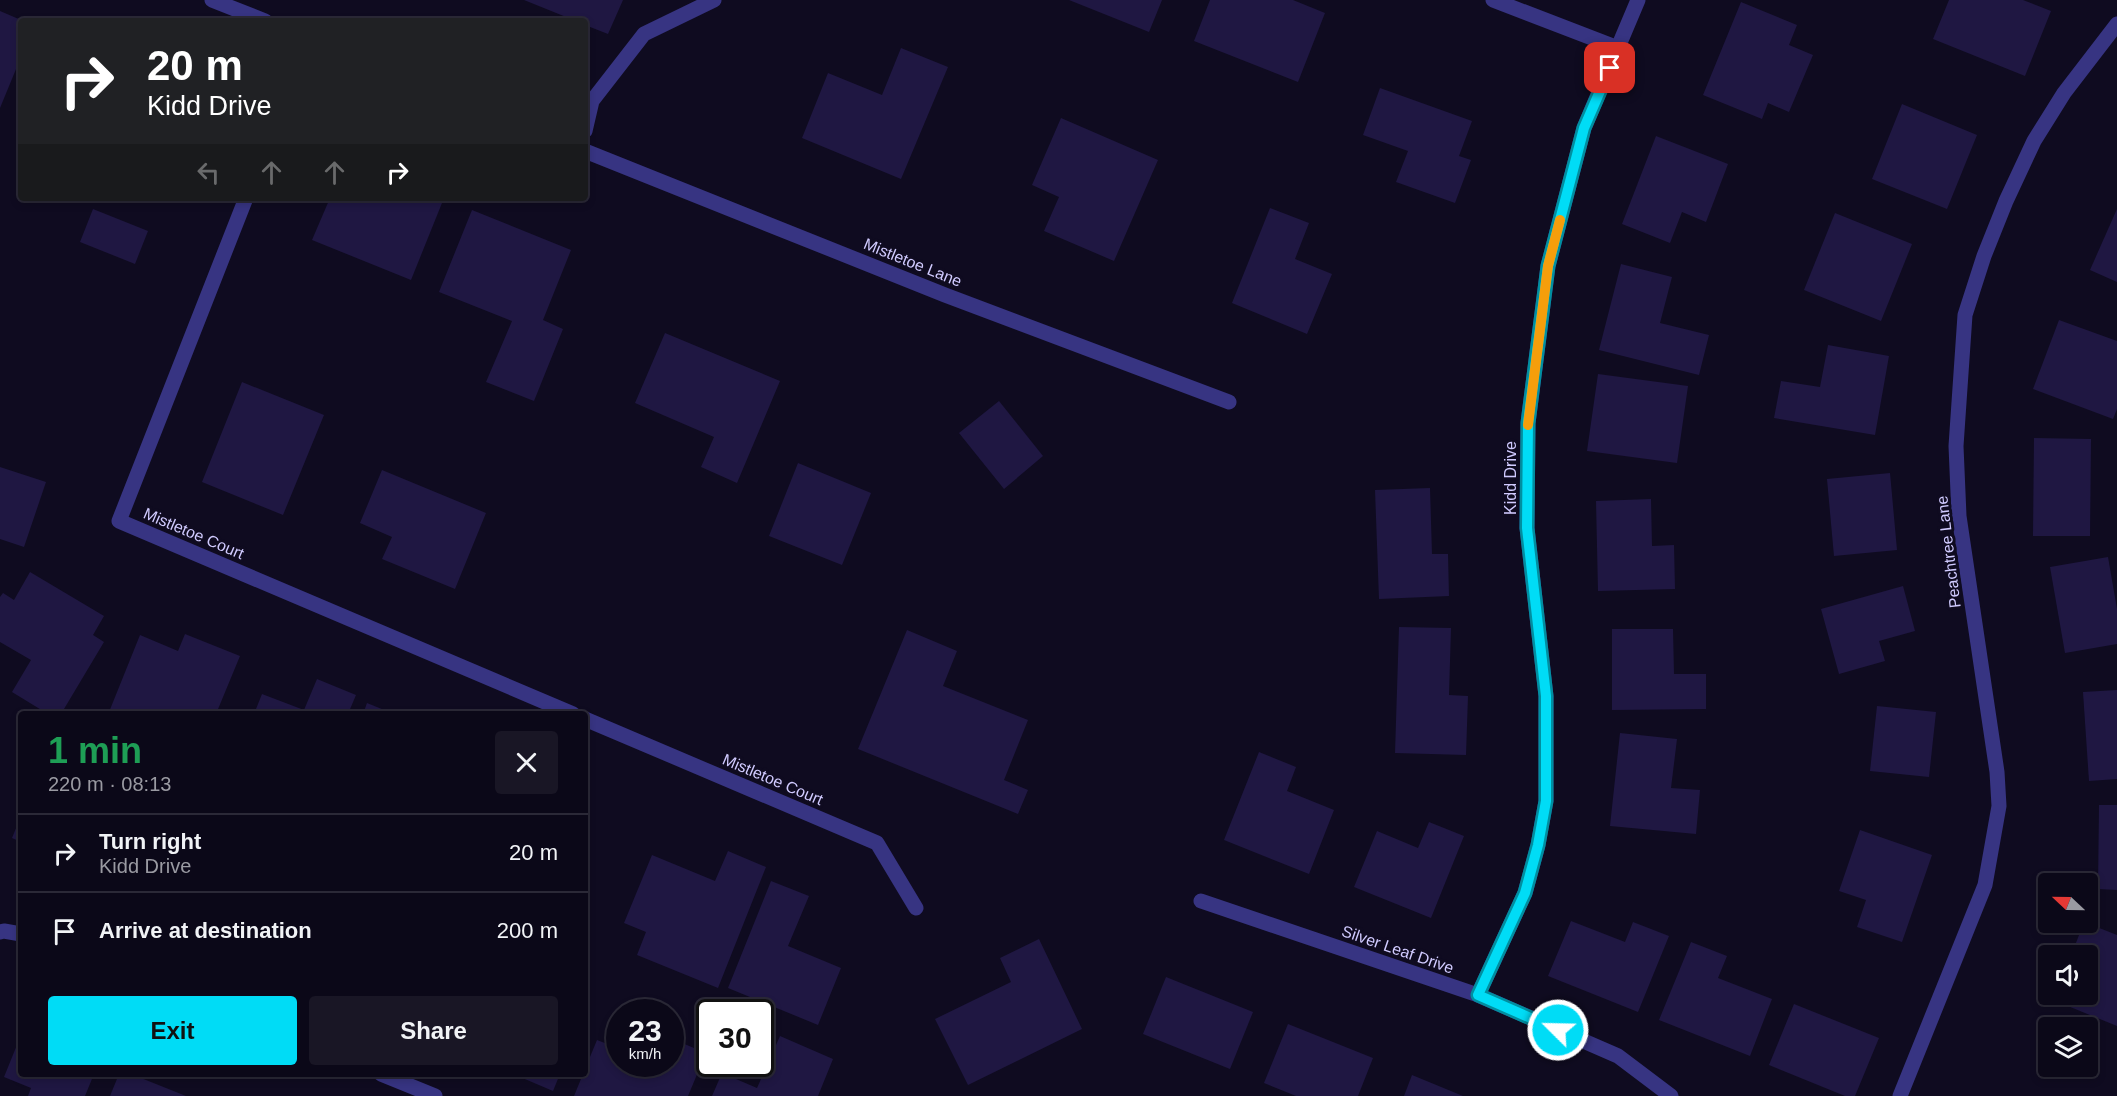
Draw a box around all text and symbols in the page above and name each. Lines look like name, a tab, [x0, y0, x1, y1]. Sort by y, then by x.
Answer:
icon: right	[48, 42, 126, 120]
text: 20 m	[147, 42, 243, 89]
pin	[1584, 42, 1635, 93]
icon: arrive	[1593, 51, 1626, 84]
text: Kidd Drive	[147, 91, 272, 121]
icon: left	[192, 156, 225, 189]
icon: ahead	[255, 156, 288, 189]
icon: ahead	[318, 156, 351, 189]
icon: right	[381, 156, 414, 189]
street label: Mistletoe Lane	[861, 235, 964, 290]
street label: Kidd Drive	[1502, 441, 1519, 515]
street label: Peachtree Lane	[1933, 495, 1964, 609]
street label: Mistletoe Court	[141, 505, 247, 563]
text: 1 min	[48, 730, 142, 771]
button: close	[495, 731, 558, 794]
street label: Mistletoe Court	[720, 751, 826, 809]
text: 220 m · 08:13	[48, 773, 171, 795]
text: Turn right	[99, 829, 201, 854]
icon: right	[48, 837, 81, 870]
text: 20 m	[509, 840, 558, 865]
text: Kidd Drive	[99, 855, 191, 877]
north arrow	[2038, 873, 2098, 933]
map controls	[2038, 873, 2098, 1077]
icon: arrive	[48, 915, 81, 948]
text: Arrive at destination	[99, 918, 312, 943]
text: 200 m	[497, 918, 558, 943]
street label: Silver Leaf Drive	[1340, 922, 1456, 977]
button: sound	[2038, 945, 2098, 1005]
button: Exit	[48, 996, 297, 1065]
button: Share	[309, 996, 558, 1065]
position arrow	[1526, 998, 1590, 1062]
speed limit sign: 30	[696, 999, 774, 1077]
text: 23	[628, 1014, 662, 1047]
button: layers	[2038, 1017, 2098, 1077]
text: km/h	[629, 1045, 661, 1062]

